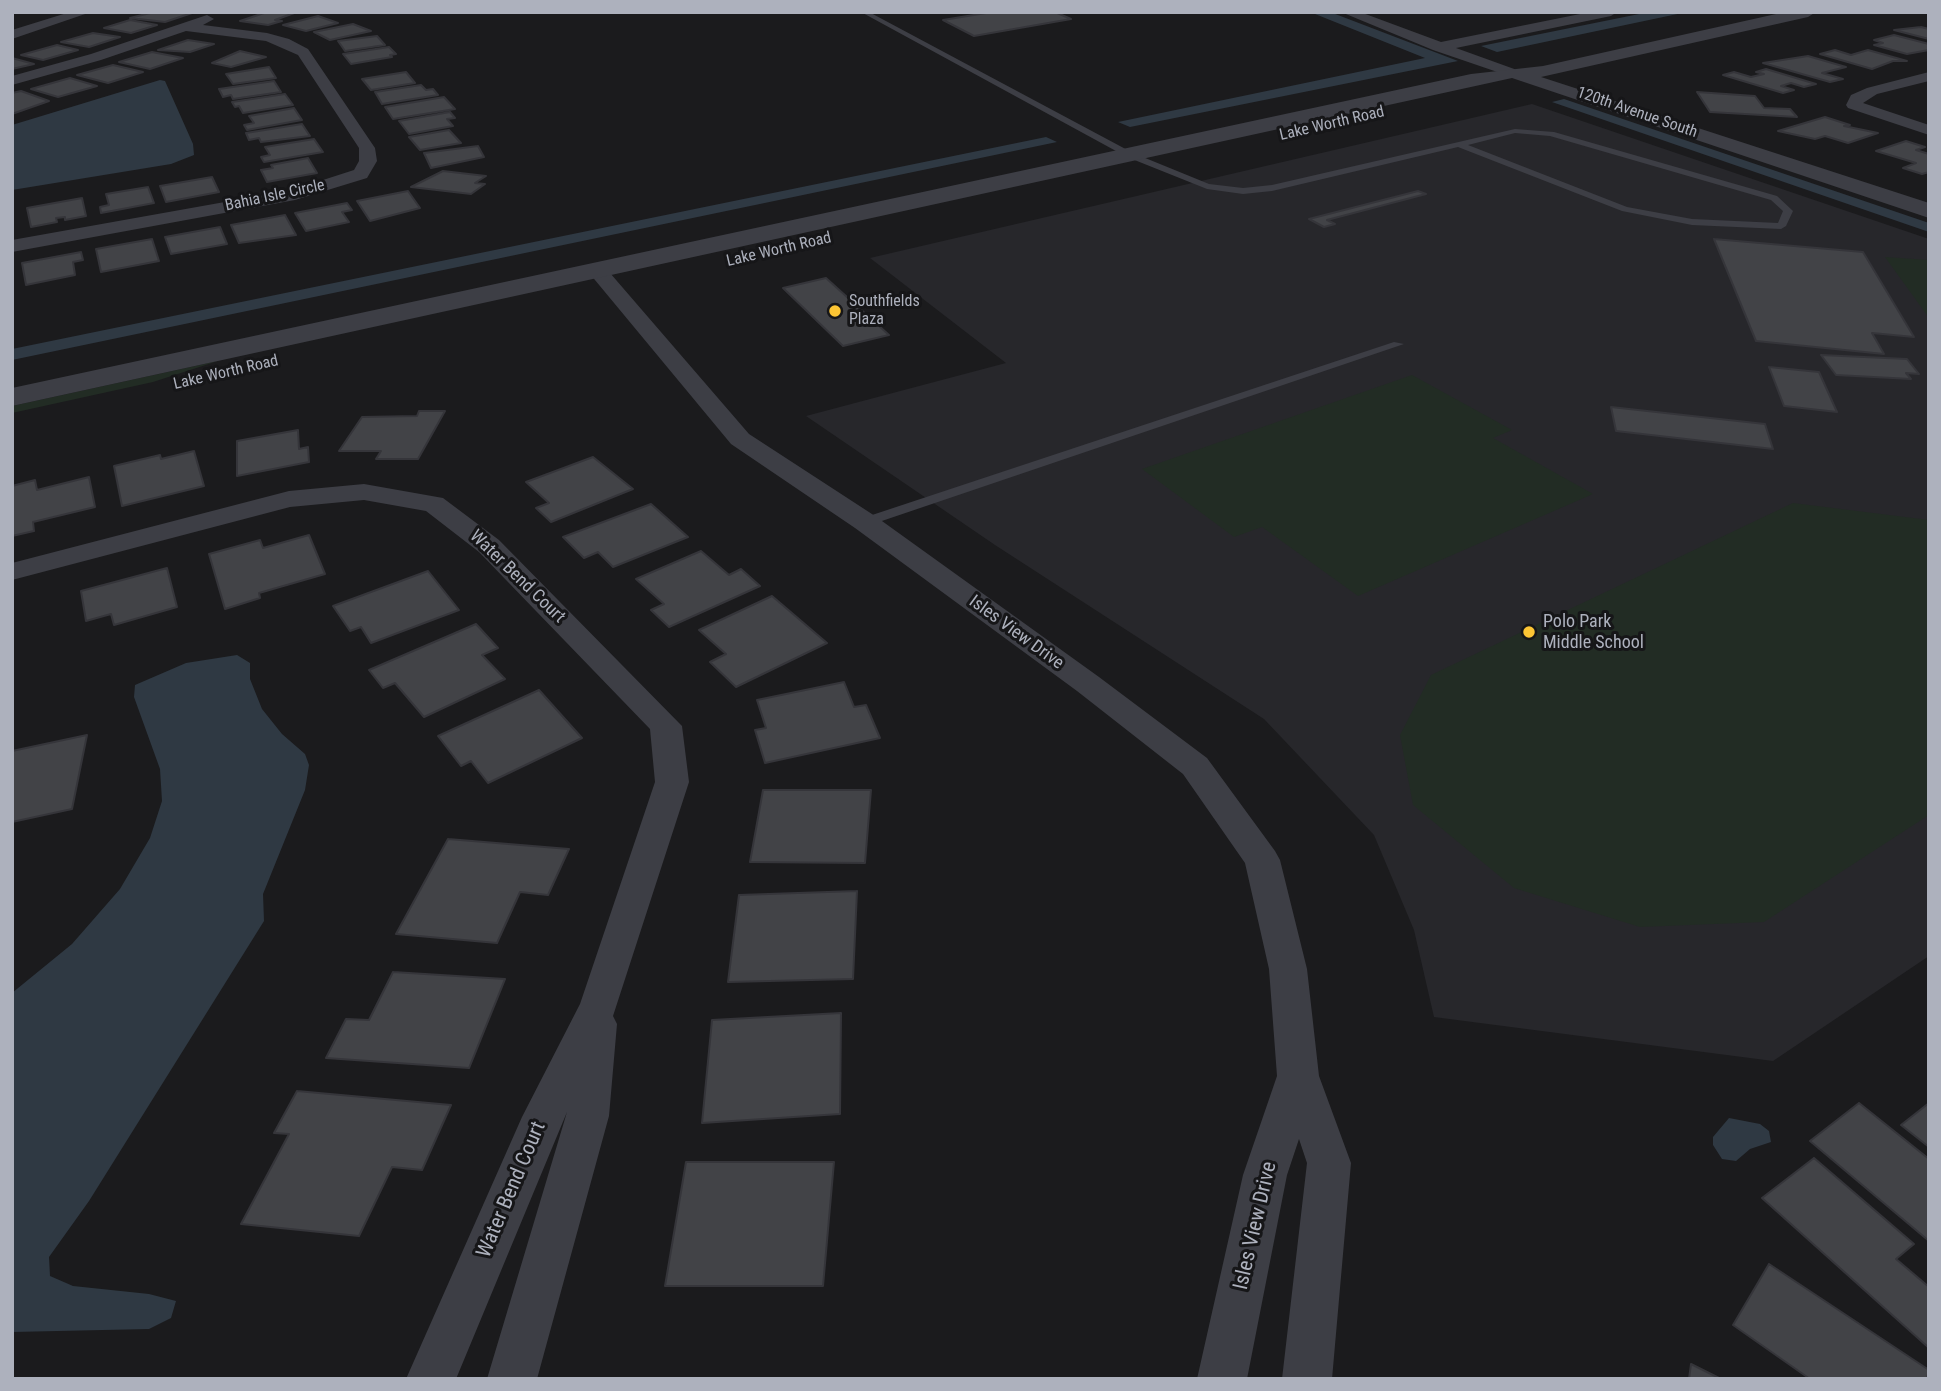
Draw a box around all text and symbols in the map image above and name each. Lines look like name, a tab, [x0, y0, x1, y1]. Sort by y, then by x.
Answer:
street label: 120th Avenue South	[1574, 83, 1700, 143]
street label: Lake Worth Road	[1278, 103, 1386, 145]
street label: Bahia Isle Circle	[223, 176, 327, 216]
street label: Lake Worth Road	[725, 229, 833, 271]
place label: Southfields Plaza	[849, 292, 920, 330]
marker: Southfields Plaza	[827, 303, 843, 319]
street label: Lake Worth Road	[172, 352, 280, 394]
street label: Water Bend Court	[465, 526, 569, 628]
street label: Isles View Drive	[964, 591, 1068, 675]
place label: Polo Park Middle School	[1543, 611, 1644, 654]
marker: Polo Park Middle School	[1521, 624, 1537, 640]
street label: Water Bend Court	[472, 1118, 552, 1262]
street label: Isles View Drive	[1229, 1159, 1283, 1293]

